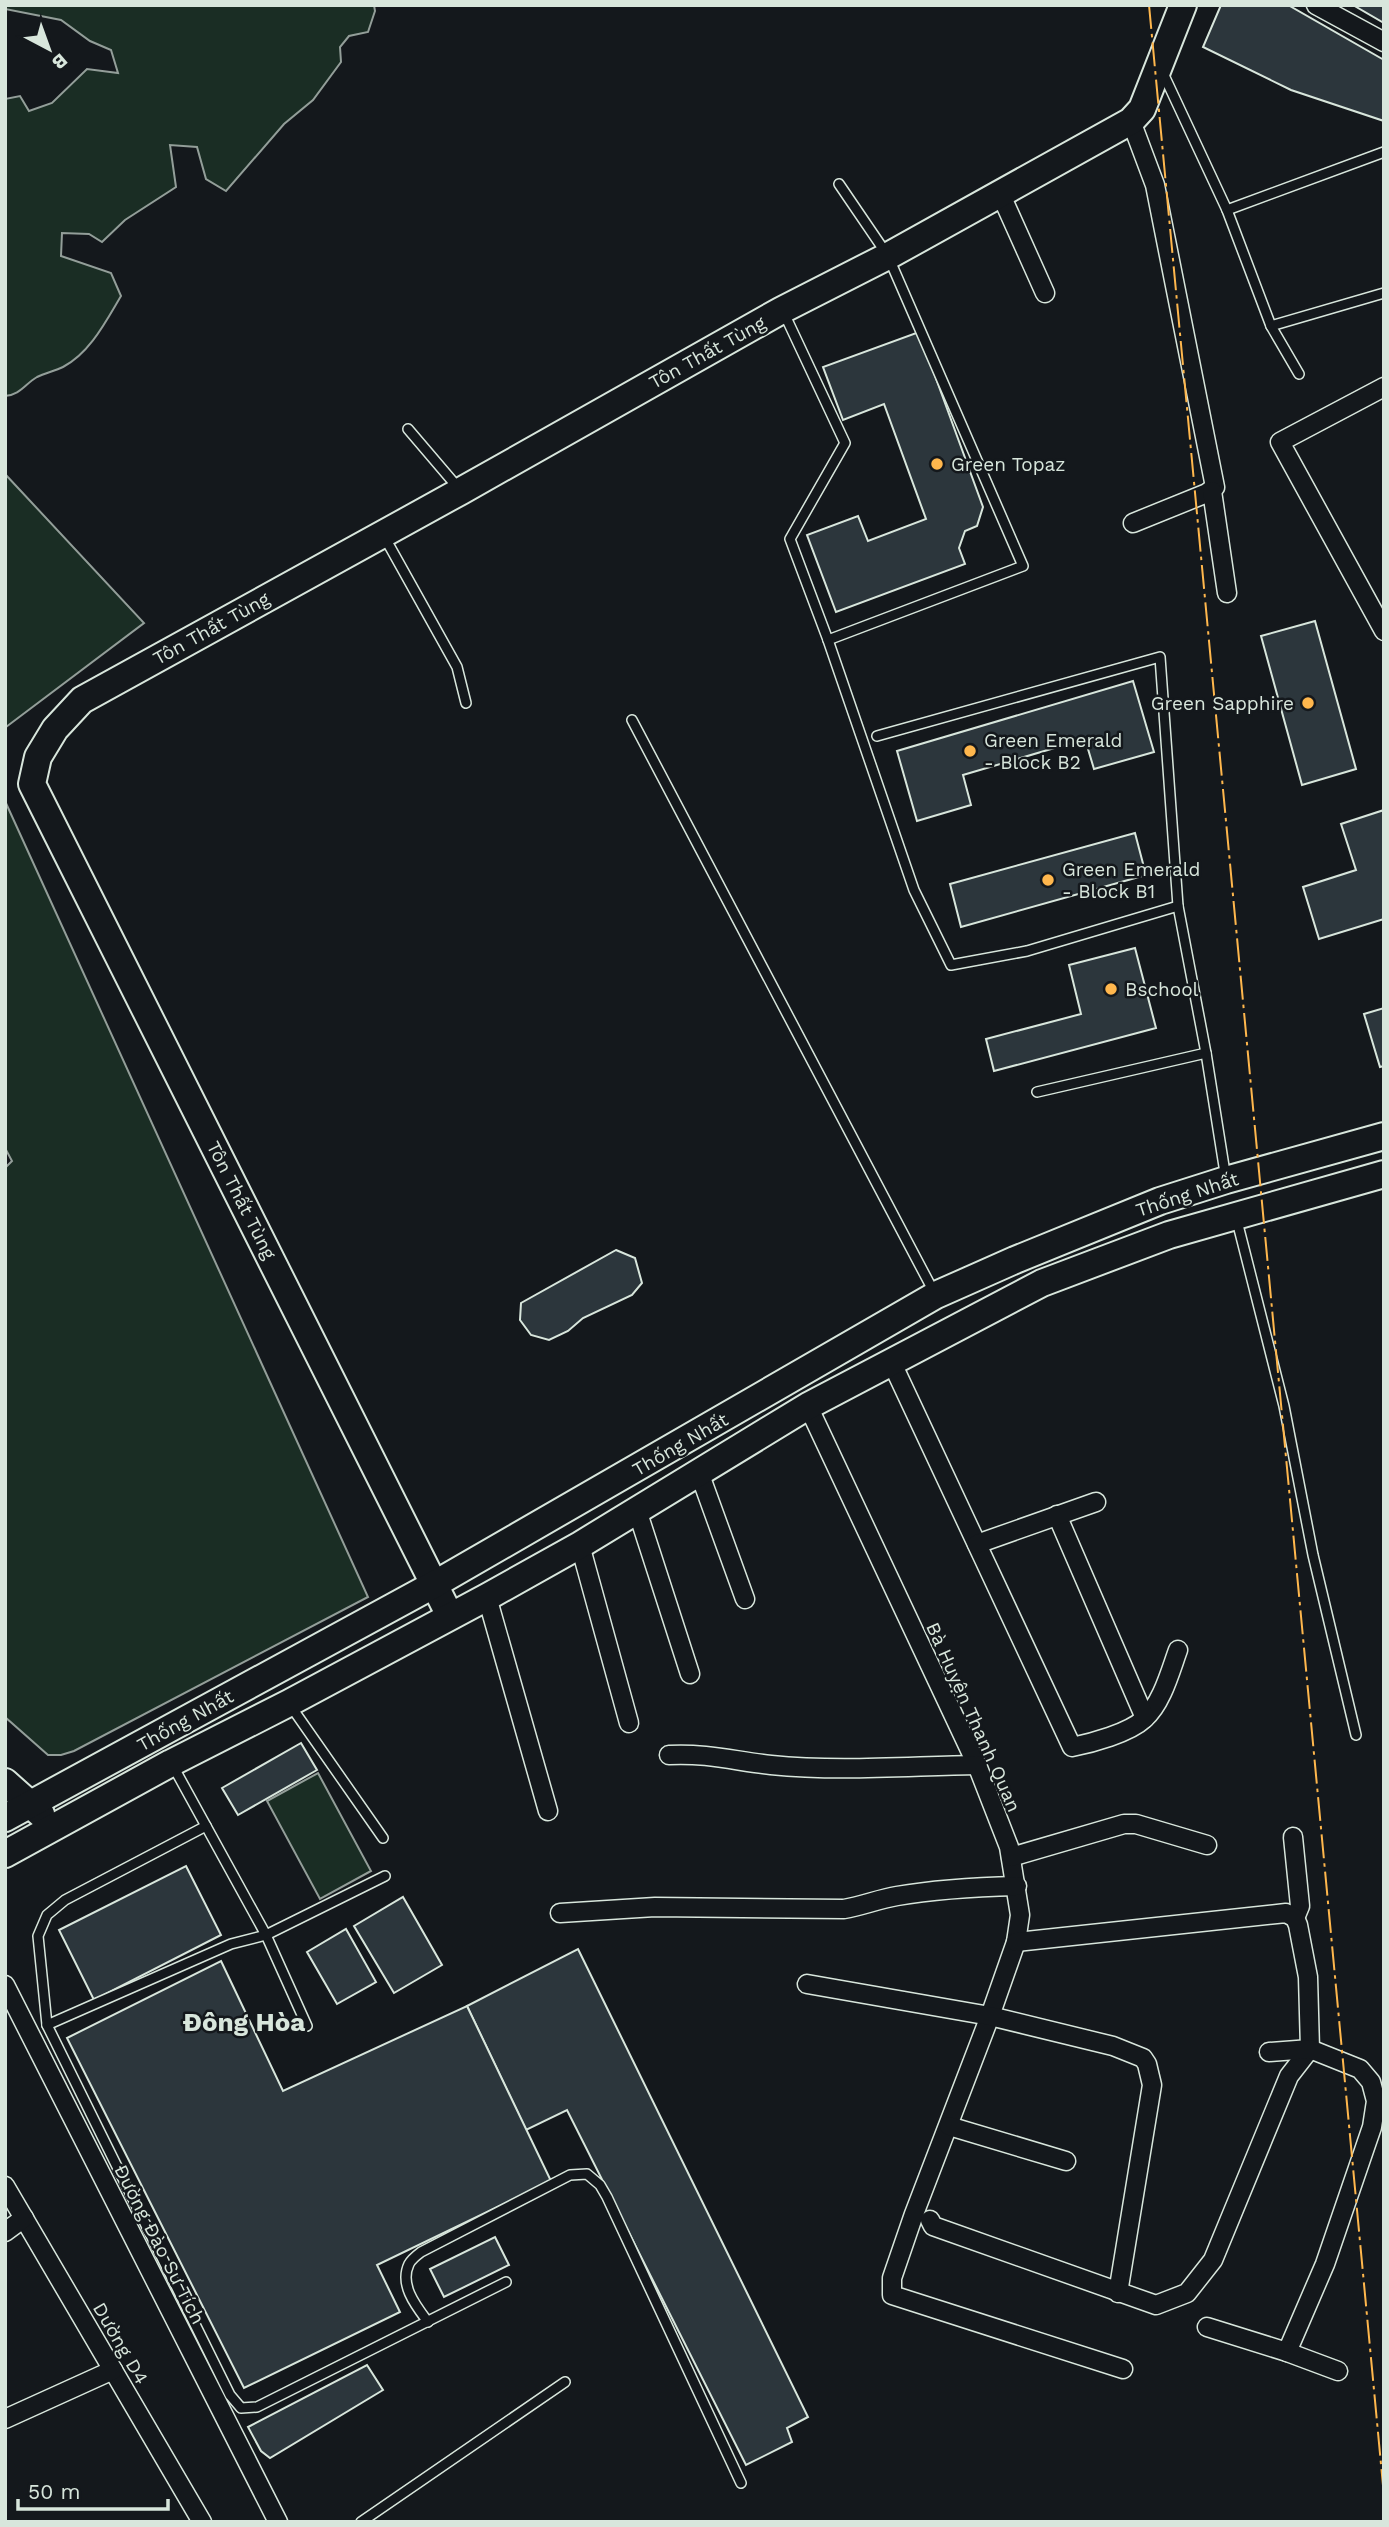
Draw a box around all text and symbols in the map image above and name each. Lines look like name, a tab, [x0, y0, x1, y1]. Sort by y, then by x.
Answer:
north arrow	[14, 14, 84, 84]
text: B	[47, 49, 72, 74]
street label: Tôn Thất Tùng	[645, 311, 770, 394]
place label: Green Topaz	[951, 453, 1065, 476]
marker: Green Topaz	[929, 456, 945, 472]
street label: Tôn Thất Tùng	[149, 587, 274, 670]
place label: Green Sapphire	[1151, 692, 1294, 715]
marker: Green Sapphire	[1300, 695, 1316, 711]
place label: Green Emerald - Block B2	[984, 729, 1123, 774]
marker: Green Emerald - Block B2	[962, 743, 978, 759]
place label: Green Emerald - Block B1	[1062, 858, 1201, 903]
marker: Green Emerald - Block B1	[1040, 872, 1056, 888]
place label: Bschool	[1125, 978, 1199, 1001]
marker: Bschool	[1103, 981, 1119, 997]
street label: Tôn Thất Tùng	[202, 1137, 282, 1264]
street label: Thống Nhất	[1133, 1167, 1241, 1222]
street label: Thống Nhất	[628, 1408, 732, 1481]
street label: Bà Huyện Thanh Quan	[921, 1619, 1026, 1816]
street label: Thống Nhất	[133, 1685, 237, 1756]
district label: Đông Hòa	[183, 2007, 305, 2037]
street label: Đường Đào Sư Tích	[109, 2160, 210, 2328]
street label: Dường D4	[88, 2298, 153, 2388]
scale bar	[18, 2468, 168, 2512]
text: 50 m	[28, 2479, 80, 2504]

